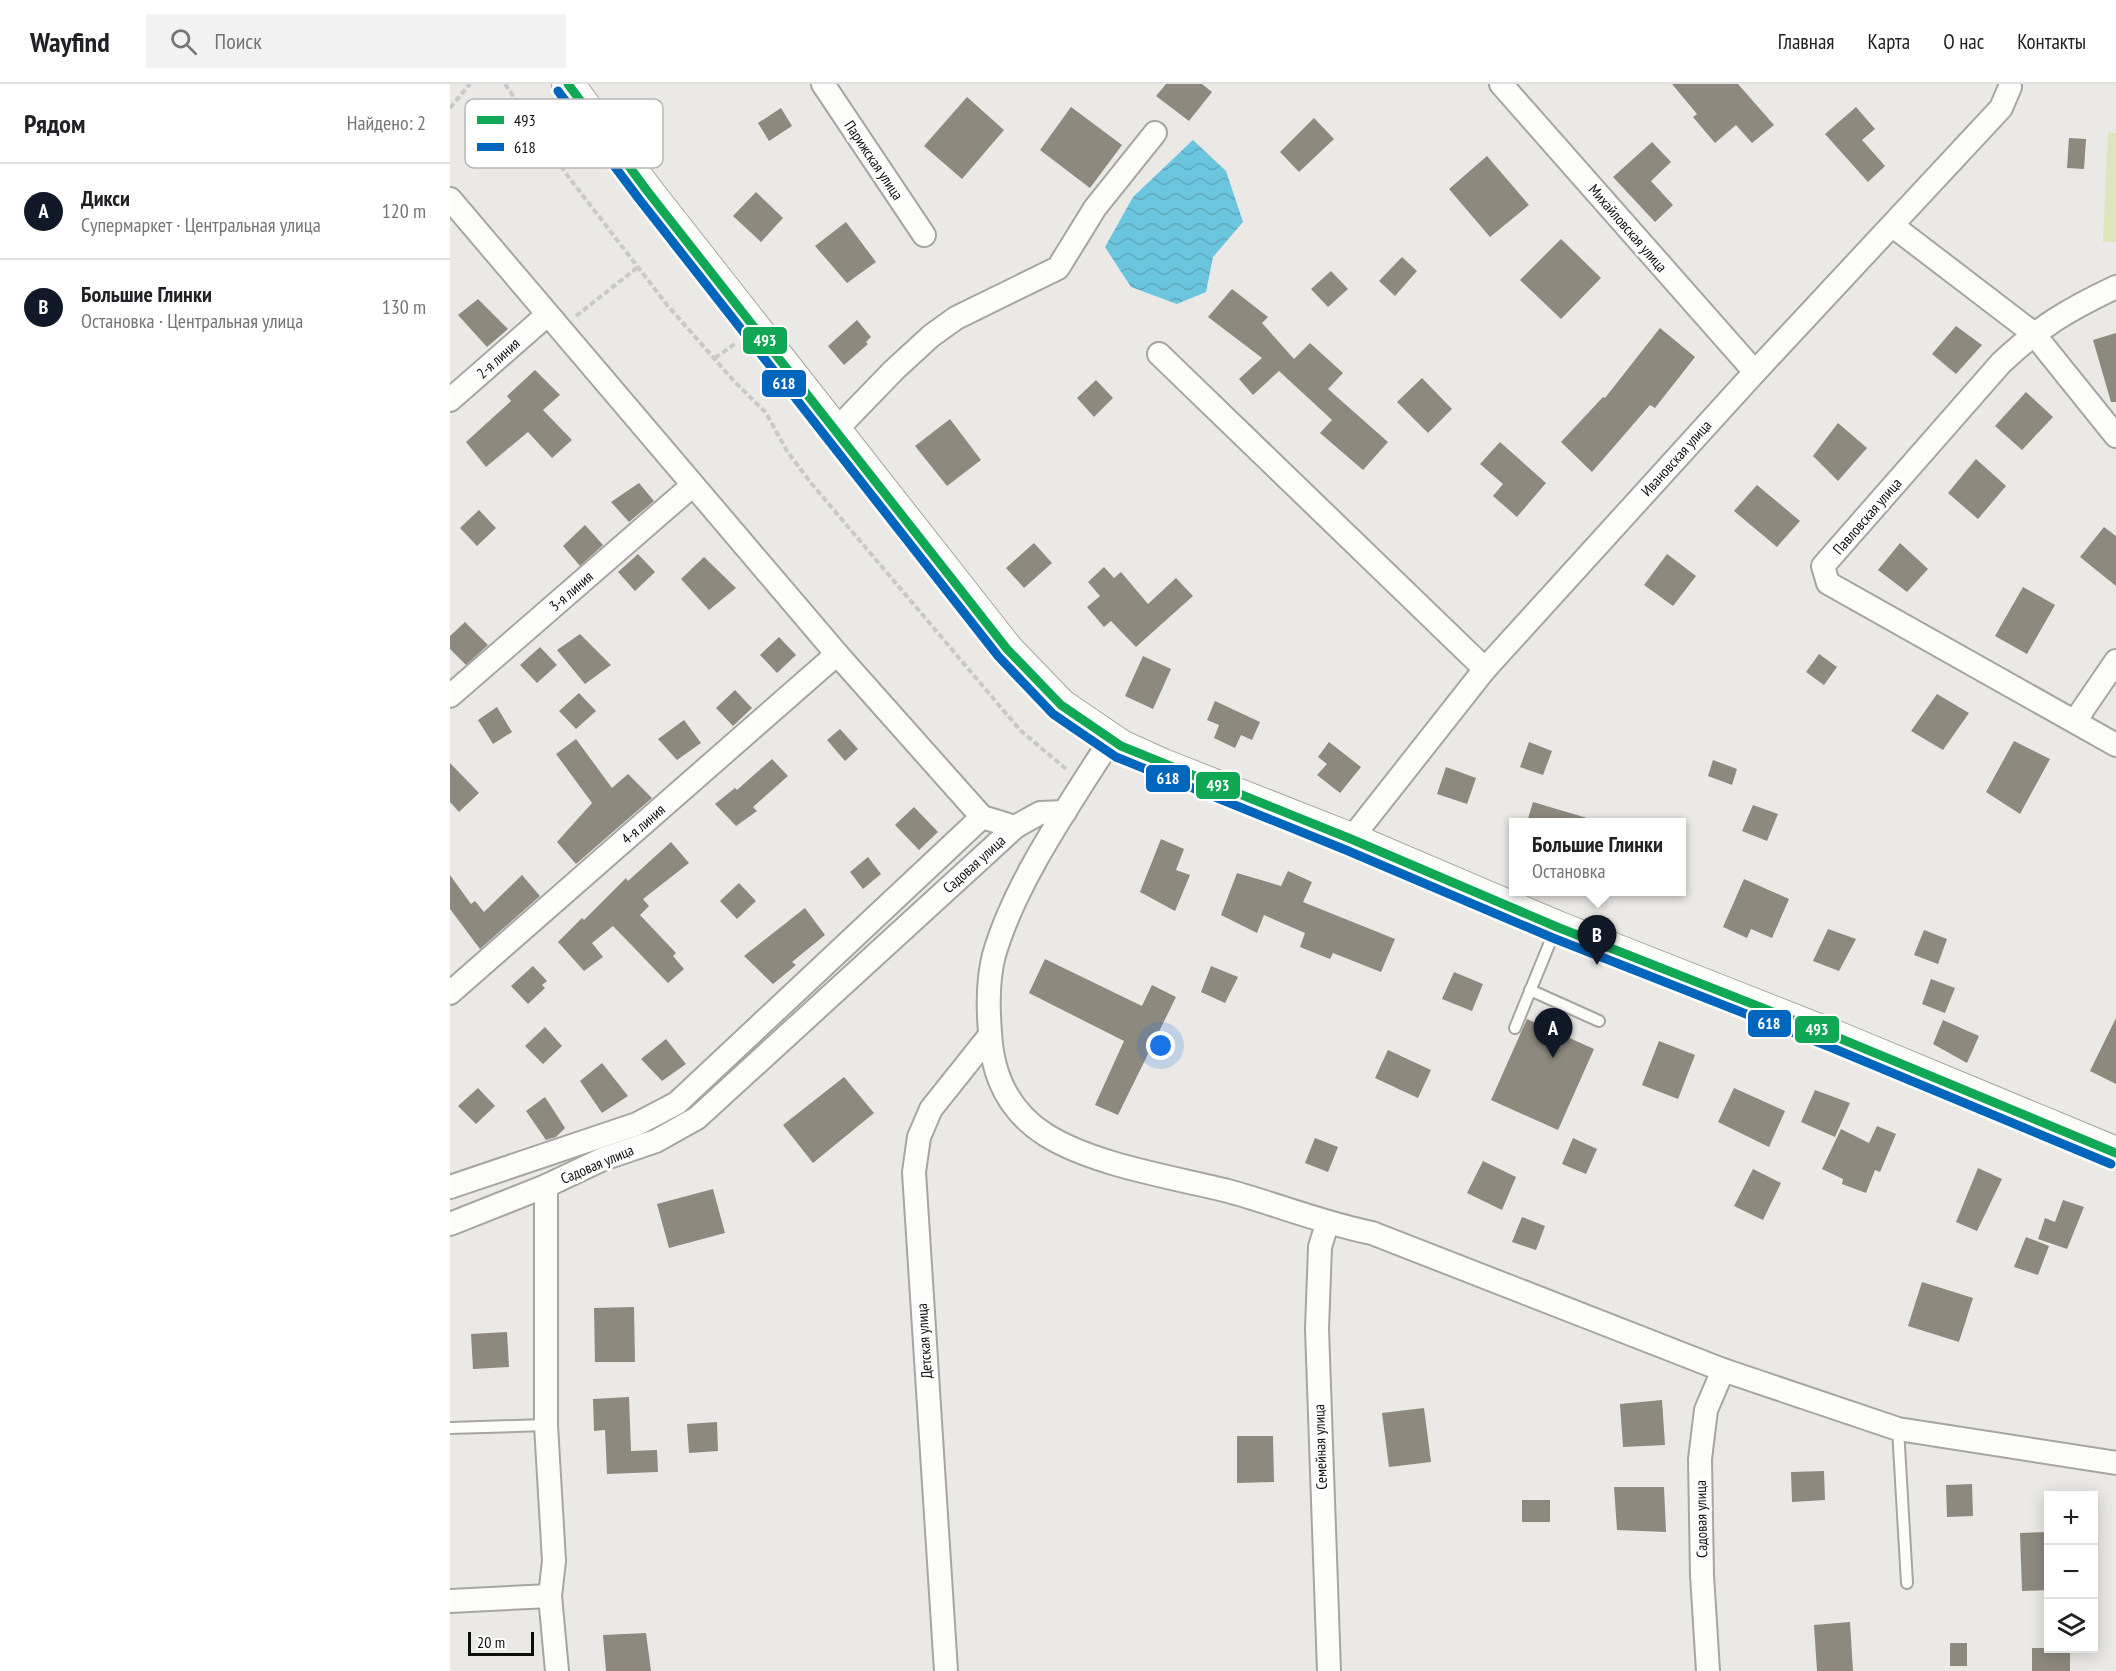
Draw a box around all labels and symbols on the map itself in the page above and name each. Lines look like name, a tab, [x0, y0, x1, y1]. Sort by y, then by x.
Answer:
legend	[465, 99, 663, 168]
text: 493	[514, 110, 536, 130]
street label: Парижская улица	[840, 117, 908, 203]
text: 618	[514, 137, 536, 157]
street label: Михайловская улица	[1585, 180, 1671, 276]
line badge: 493	[742, 326, 788, 355]
text: 493	[754, 330, 776, 350]
street label: 2-я линия	[472, 334, 524, 382]
line badge: 618	[761, 369, 807, 398]
text: 618	[773, 373, 795, 393]
street label: Ивановская улица	[1637, 416, 1715, 500]
street label: Павловская улица	[1829, 474, 1905, 558]
street label: 3-я линия	[545, 567, 597, 615]
line badge: 618	[1145, 764, 1191, 793]
text: 618	[1157, 768, 1179, 788]
line badge: 493	[1195, 771, 1241, 800]
text: 493	[1207, 775, 1229, 795]
street label: 4-я линия	[617, 800, 669, 848]
street label: Садовая улица	[939, 831, 1009, 897]
pin: B	[1578, 916, 1616, 965]
pin: A	[1534, 1008, 1572, 1058]
line badge: 618	[1747, 1009, 1792, 1038]
text: 618	[1758, 1013, 1780, 1033]
line badge: 493	[1794, 1015, 1840, 1044]
text: 493	[1806, 1019, 1828, 1039]
your location	[1146, 1031, 1175, 1060]
street label: Садовая улица	[558, 1140, 636, 1188]
street label: Детская улица	[912, 1303, 936, 1379]
street label: Семейная улица	[1309, 1404, 1331, 1490]
street label: Садовая улица	[1691, 1480, 1711, 1558]
scale bar	[468, 1629, 534, 1656]

